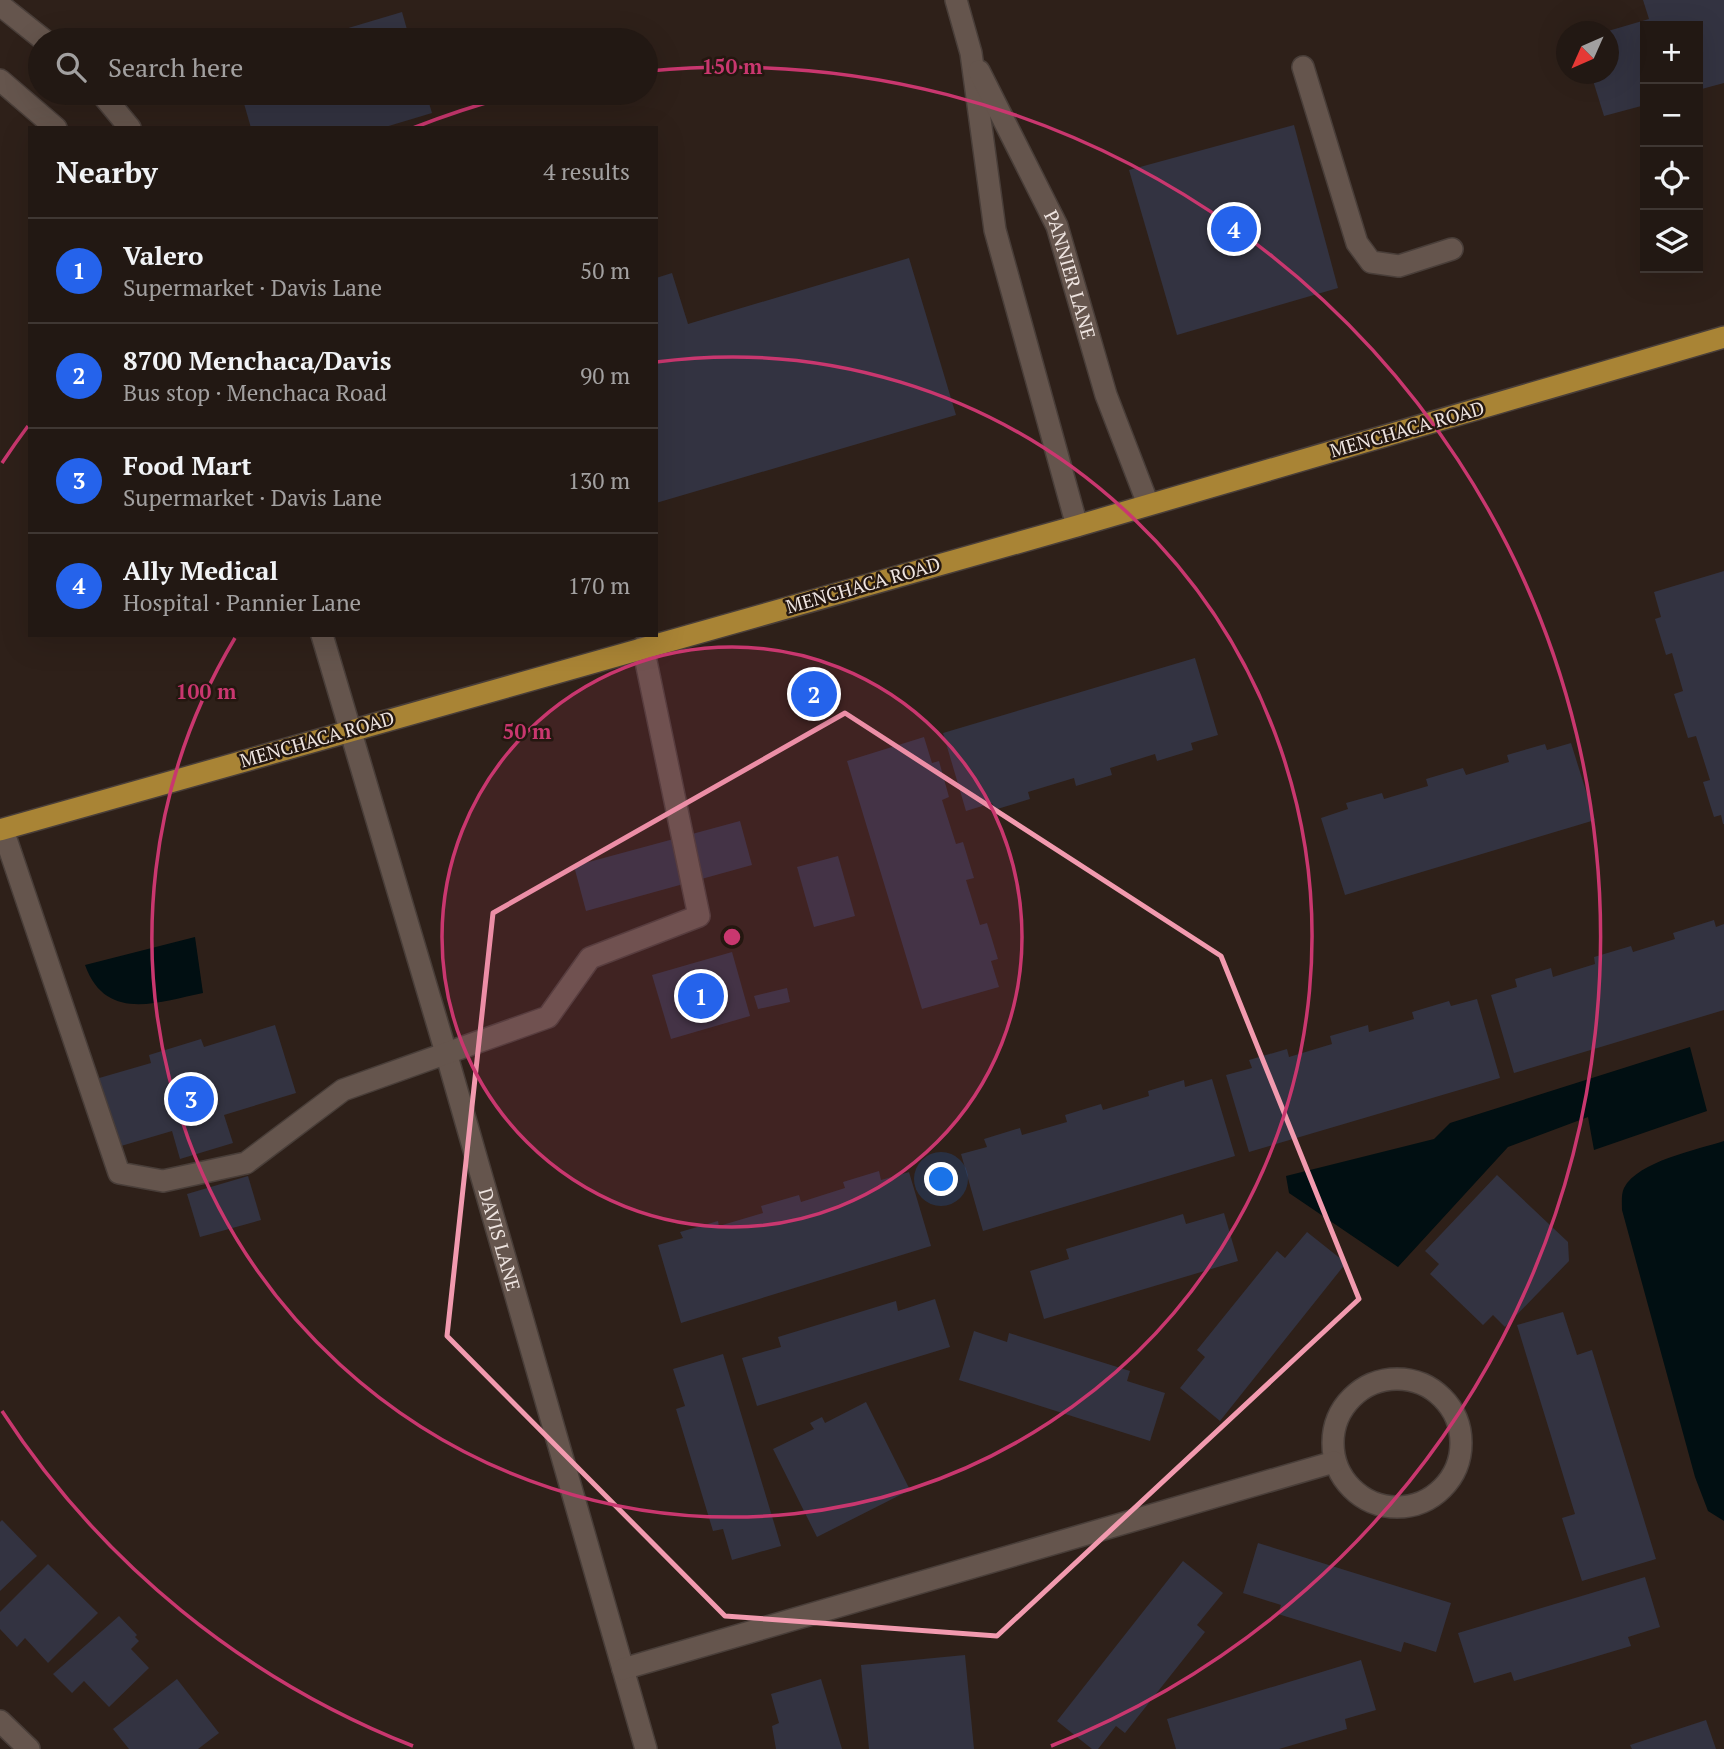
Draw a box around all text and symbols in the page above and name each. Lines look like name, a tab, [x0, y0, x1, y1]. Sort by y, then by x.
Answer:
north arrow	[1556, 21, 1619, 84]
map controls	[1640, 21, 1703, 273]
button: +	[1640, 21, 1703, 84]
search box	[28, 28, 658, 105]
icon: search	[52, 48, 90, 86]
text: Search here	[108, 50, 243, 84]
text: 150 m	[702, 52, 763, 80]
button: −	[1640, 84, 1703, 147]
button: locate	[1640, 147, 1703, 210]
text: Nearby	[56, 152, 158, 192]
text: 4 results	[543, 156, 630, 187]
pin: 4	[1211, 203, 1257, 255]
street label: PANNIER LANE	[1039, 206, 1102, 342]
button: layers	[1640, 210, 1703, 273]
text: Valero	[123, 238, 204, 272]
text: 1	[73, 255, 86, 286]
text: 50 m	[580, 255, 630, 286]
text: Supermarket · Davis Lane	[123, 272, 382, 303]
text: 8700 Menchaca/Davis	[123, 343, 391, 377]
text: 2	[73, 360, 86, 391]
text: 90 m	[580, 360, 630, 391]
text: Bus stop · Menchaca Road	[123, 377, 387, 408]
street label: MENCHACA ROAD	[1327, 395, 1487, 463]
text: Food Mart	[123, 448, 252, 482]
text: 3	[73, 465, 86, 496]
text: 130 m	[568, 465, 630, 496]
text: Supermarket · Davis Lane	[123, 482, 382, 513]
street label: MENCHACA ROAD	[783, 551, 943, 619]
text: Ally Medical	[123, 553, 278, 587]
text: 4	[73, 570, 86, 601]
text: 170 m	[568, 570, 630, 601]
text: Hospital · Pannier Lane	[123, 587, 361, 618]
pin: 2	[791, 668, 837, 720]
text: 100 m	[176, 677, 237, 705]
street label: MENCHACA ROAD	[237, 705, 397, 773]
text: 50 m	[503, 717, 552, 745]
centre of rings	[720, 925, 744, 949]
pin: 1	[678, 970, 724, 1022]
pin: 3	[168, 1073, 214, 1125]
your location	[924, 1162, 958, 1196]
street label: DAVIS LANE	[473, 1185, 527, 1294]

